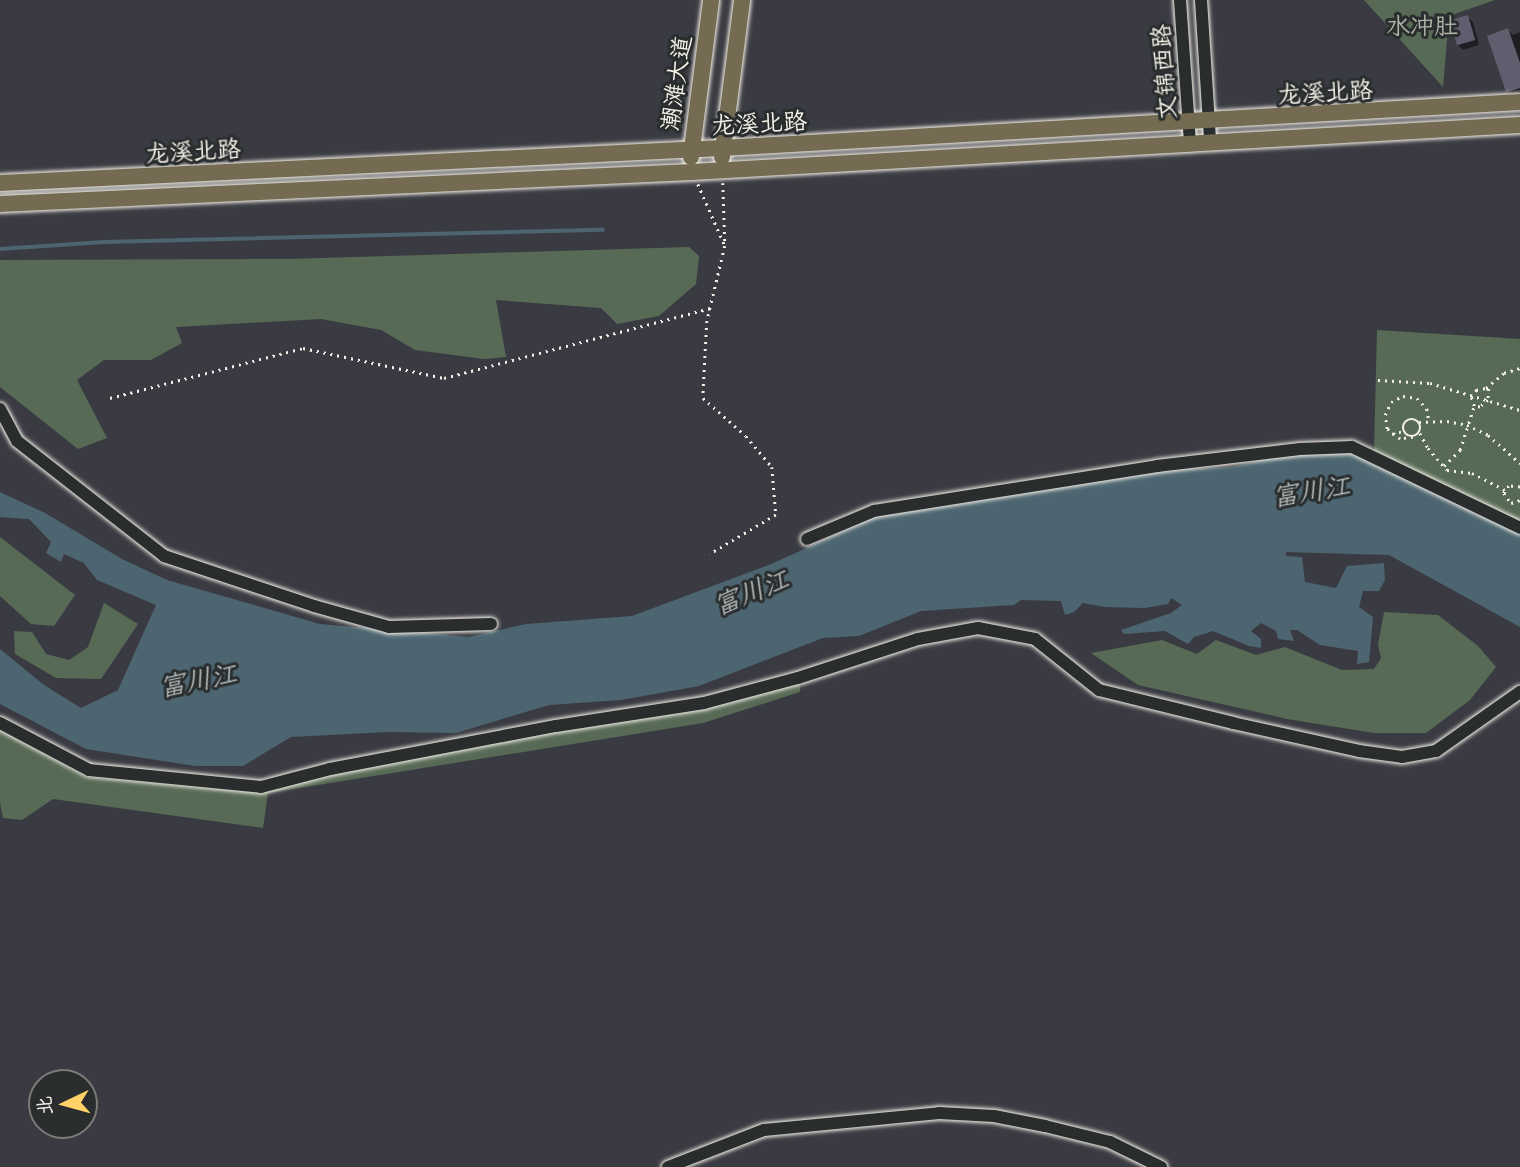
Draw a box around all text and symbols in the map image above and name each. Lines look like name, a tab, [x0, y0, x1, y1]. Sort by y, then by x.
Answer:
park label: 水冲肚	[1386, 12, 1458, 40]
street label: 文锦西路	[1146, 23, 1182, 121]
street label: 潮滩大道	[655, 33, 697, 133]
street label: 龙溪北路	[1276, 75, 1374, 109]
street label: 龙溪北路	[710, 106, 808, 140]
street label: 龙溪北路	[144, 134, 242, 168]
water label: 富川江	[1270, 469, 1352, 513]
water label: 富川江	[709, 563, 793, 621]
water label: 富川江	[157, 657, 239, 703]
north arrow	[28, 1069, 98, 1139]
text: 北	[31, 1095, 57, 1116]

